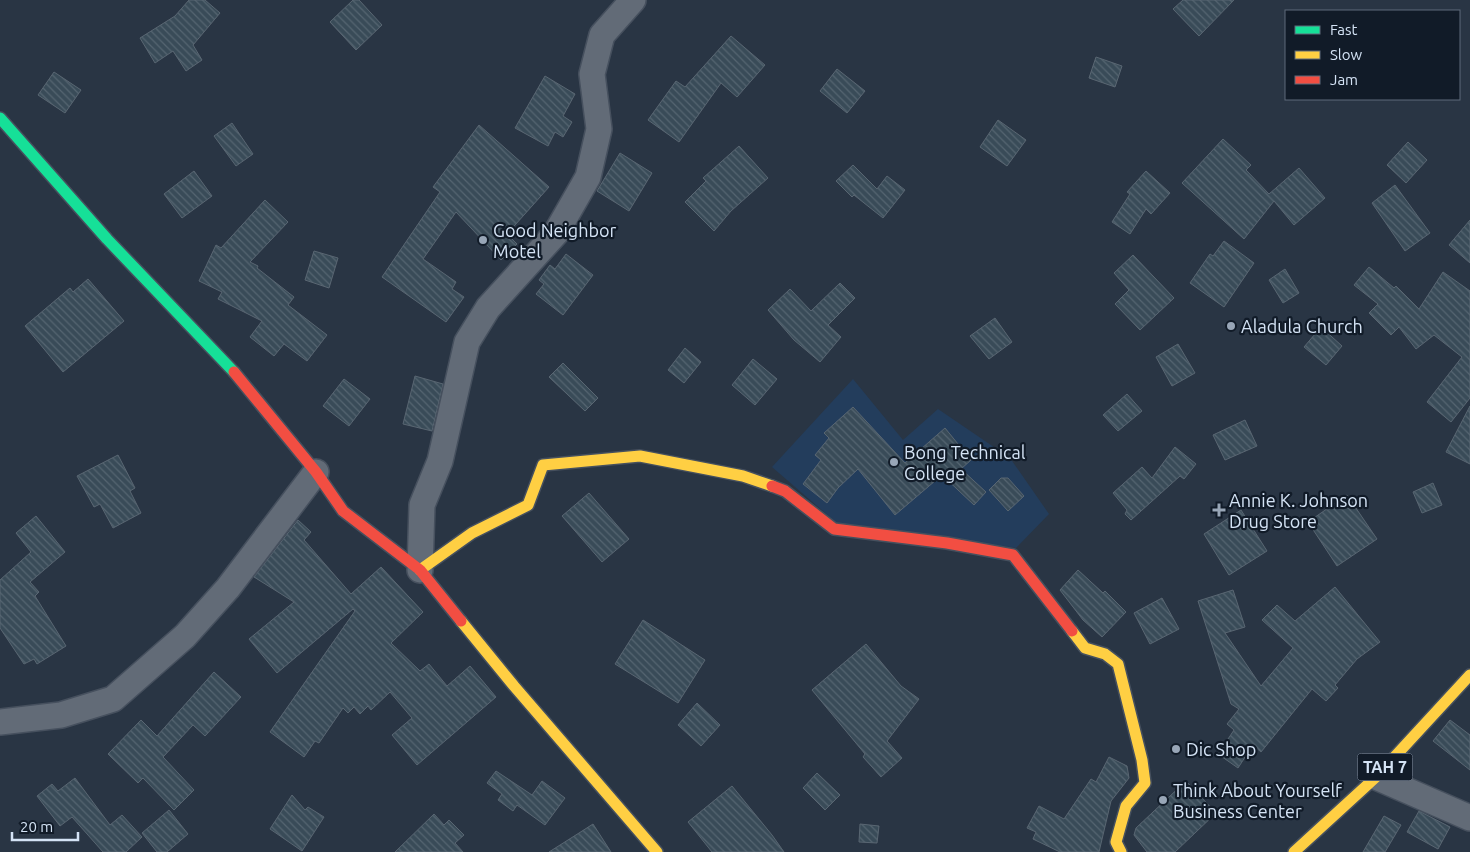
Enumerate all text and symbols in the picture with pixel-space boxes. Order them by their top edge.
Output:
legend [1285,10,1460,100]
text: Fast [1330,21,1358,38]
text: Slow [1330,46,1363,63]
text: Jam [1330,71,1358,88]
place label: Good Neighbor Motel [493,220,616,261]
marker: Good Neighbor Motel [477,234,489,246]
place label: Aladula Church [1241,316,1363,336]
marker: Aladula Church [1225,320,1237,332]
place label: Bong Technical College [904,442,1026,483]
marker: Bong Technical College [888,456,900,468]
place label: Annie K. Johnson Drug Store [1229,490,1368,531]
marker: Annie K. Johnson Drug Store [1213,504,1225,516]
place label: Dic Shop [1186,739,1256,759]
marker: Dic Shop [1170,743,1182,755]
road number: TAH 7 [1358,754,1412,780]
place label: Think About Yourself Business Center [1173,780,1342,821]
marker: Think About Yourself Business Center [1157,794,1169,806]
scale bar [12,810,79,842]
text: 20 m [20,818,53,835]

